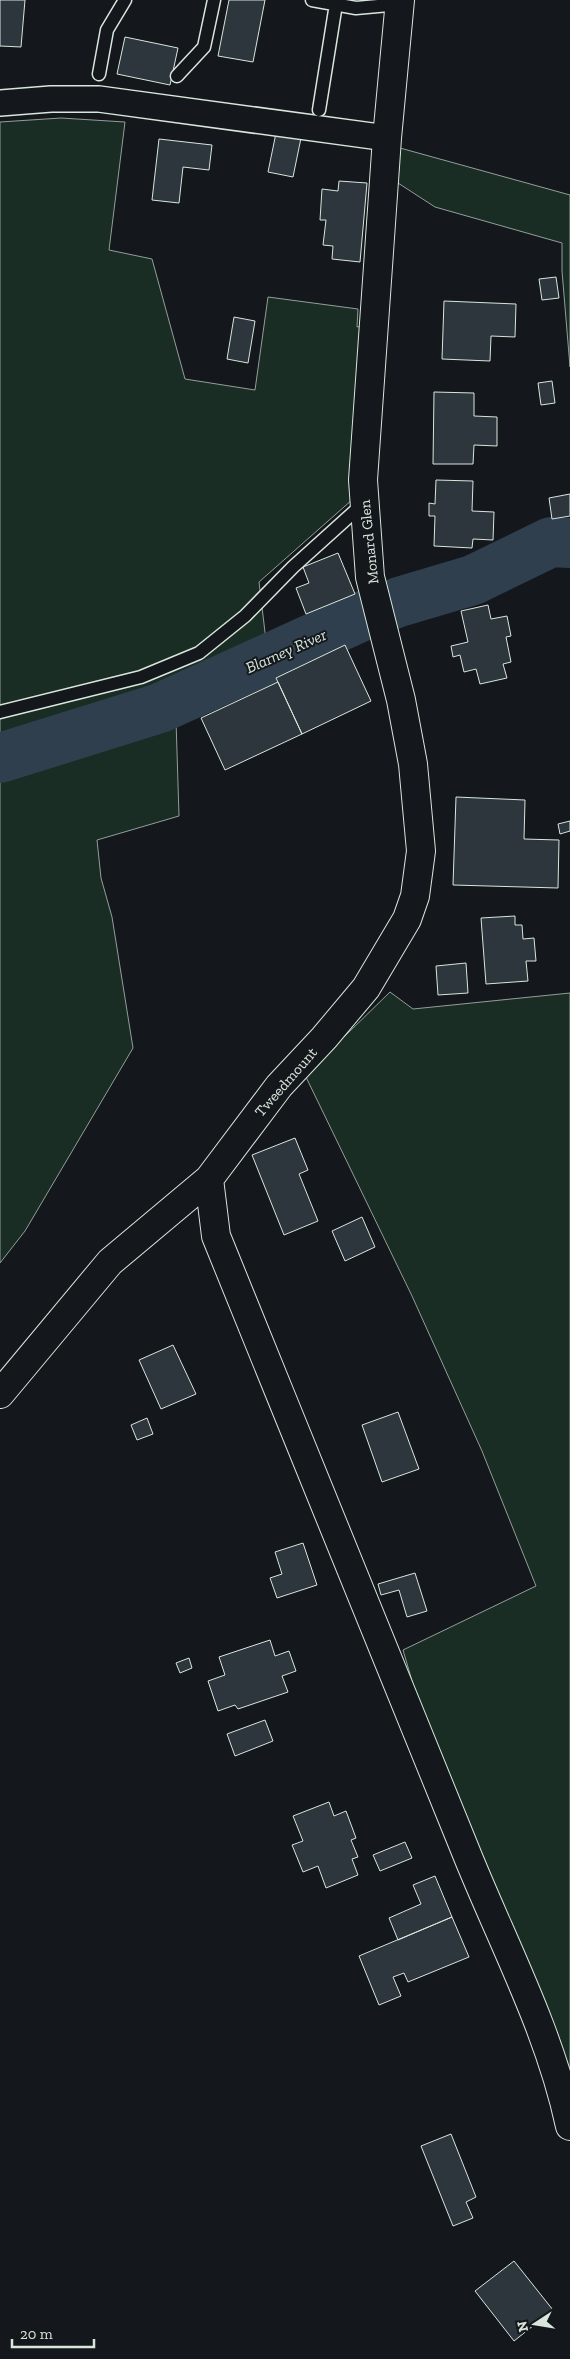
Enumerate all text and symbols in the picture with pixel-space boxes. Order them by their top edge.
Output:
street label: Monard Glen [356,499,382,585]
water label: Blarney River [243,625,330,677]
street label: Tweedmount [251,1043,321,1120]
north arrow [510,2299,560,2349]
scale bar [12,2316,95,2348]
text: N [513,2319,532,2334]
text: 20 m [20,2325,53,2343]

